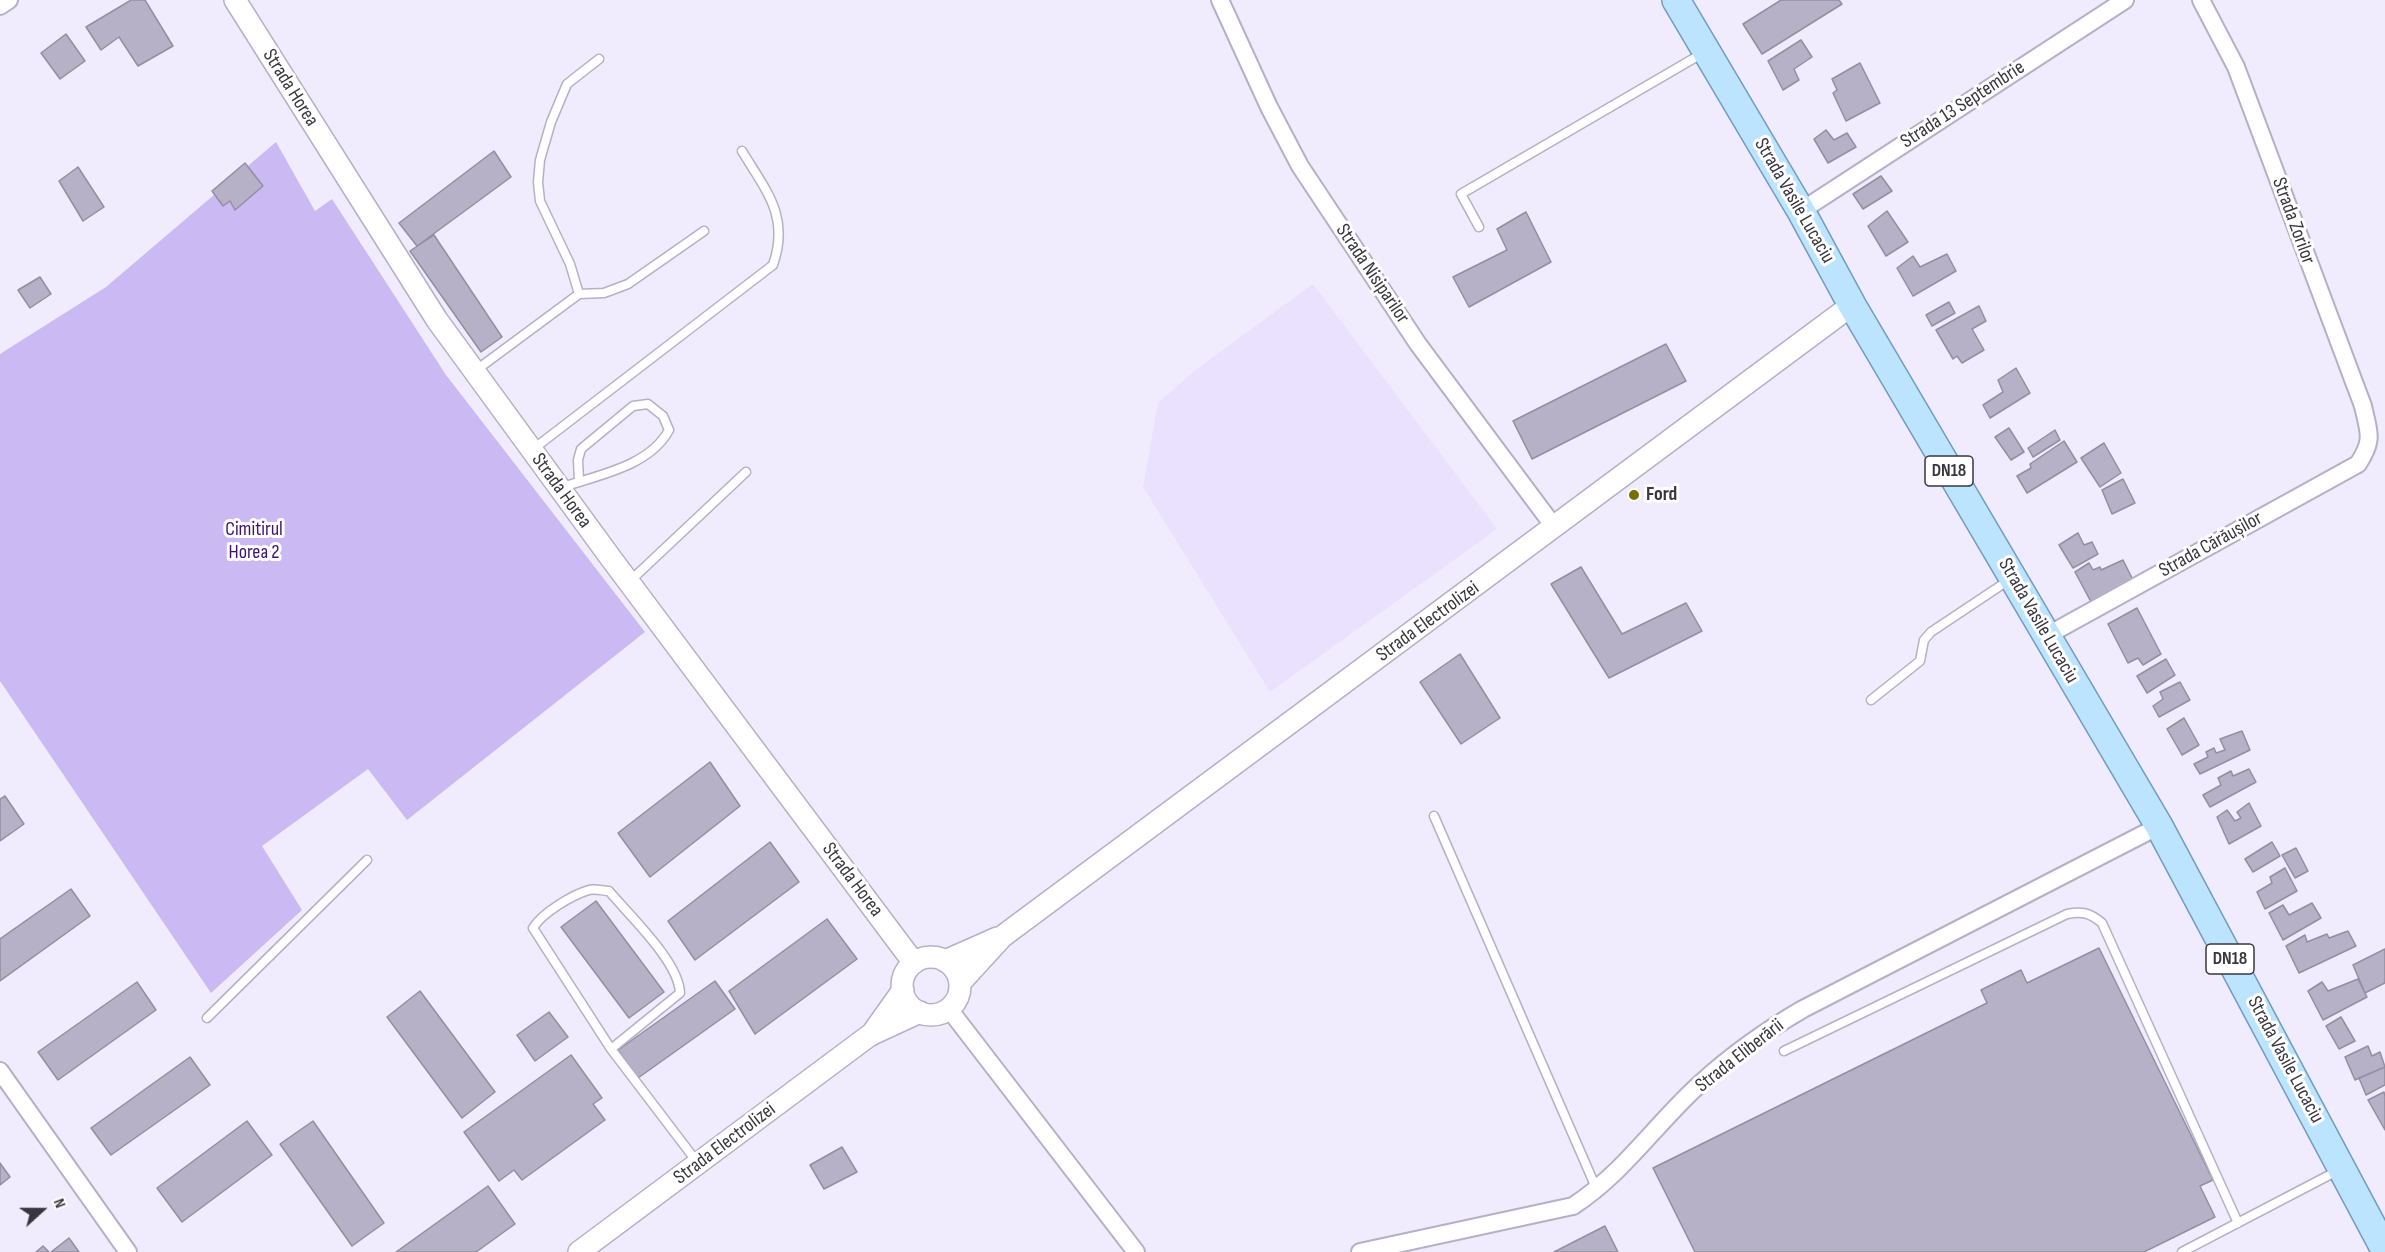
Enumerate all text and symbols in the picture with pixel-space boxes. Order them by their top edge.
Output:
street label: Strada Horea [257,45,323,131]
street label: Strada 13 Septembrie [1896,56,2030,154]
street label: Strada Vasile Lucaciu [1749,134,1839,268]
street label: Strada Zorilor [2266,174,2320,268]
street label: Strada Nisiparilor [1330,220,1414,328]
street label: Strada Horea [526,449,596,533]
road number: DN18 [1925,456,1973,486]
place label: Ford [1646,483,1677,507]
marker: Ford [1627,488,1641,502]
street label: Strada Cărăușilor [2155,507,2267,583]
park label: Cimitirul Horea 2 [225,518,283,565]
street label: Strada Vasile Lucaciu [1993,554,2083,688]
street label: Strada Electrolizei [1372,577,1484,667]
street label: Strada Horea [816,838,888,922]
road number: DN18 [2206,944,2254,974]
street label: Strada Vasile Lucaciu [2241,992,2329,1128]
street label: Strada Eliberării [1691,1014,1789,1098]
street label: Strada Electrolizei [669,1098,781,1190]
north arrow [12,1180,72,1240]
text: N [49,1196,70,1211]

